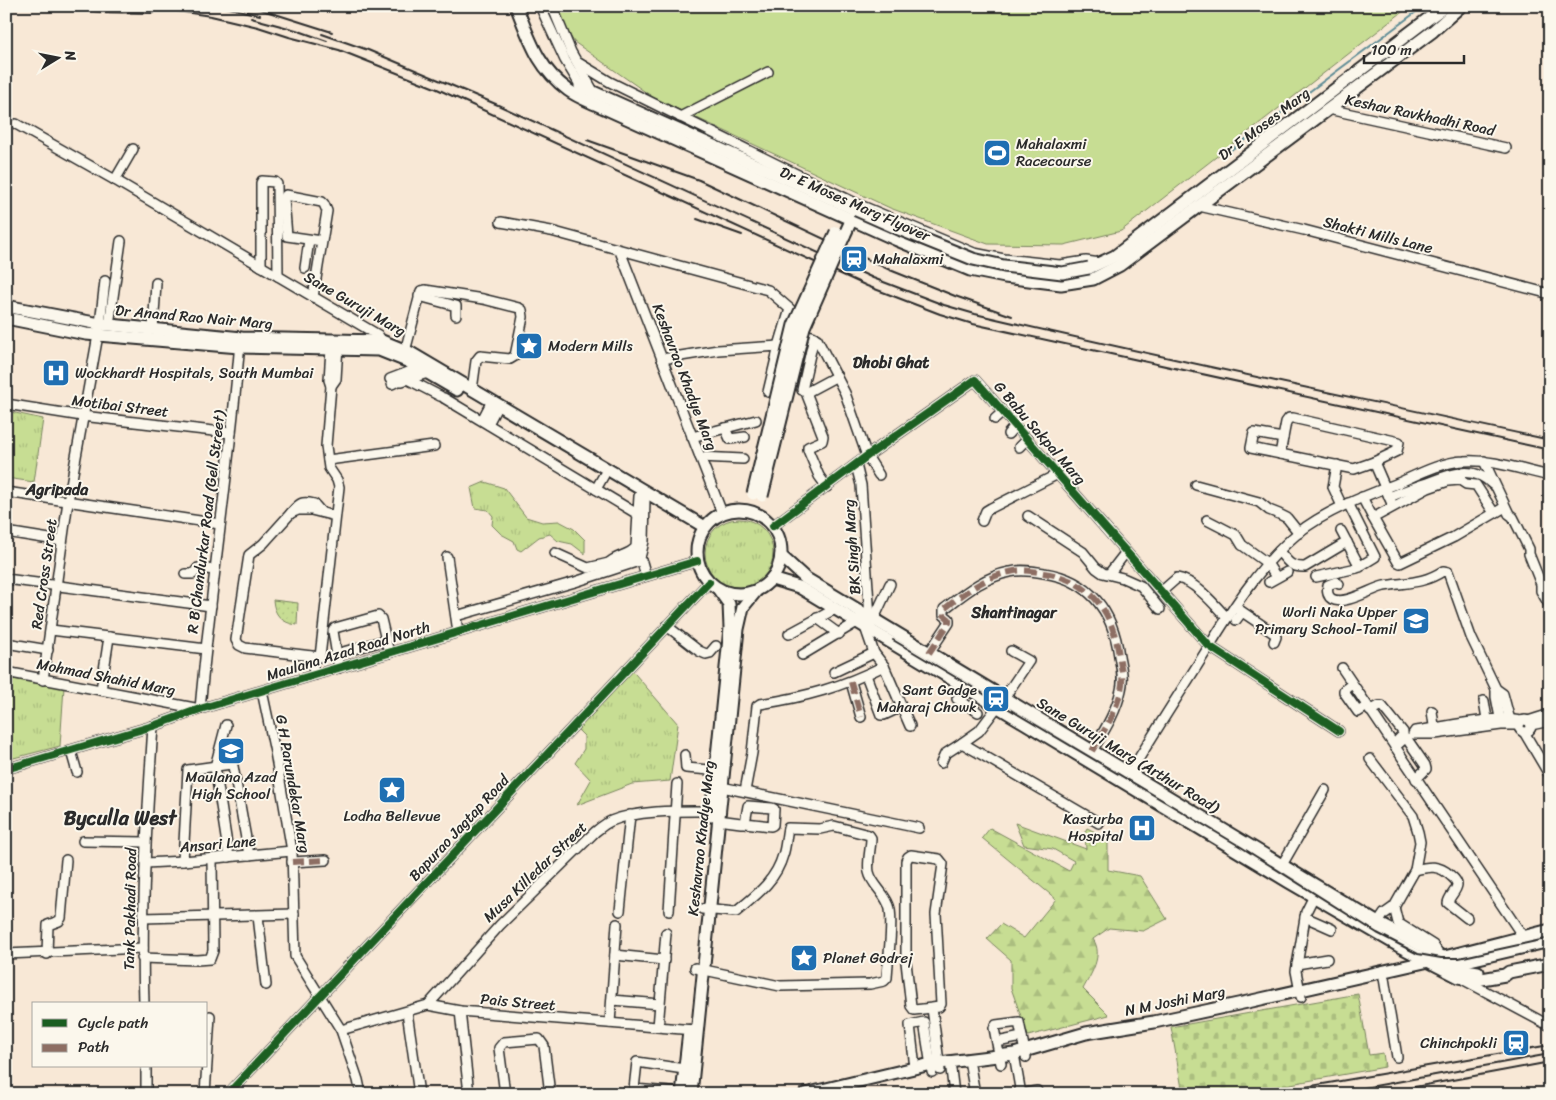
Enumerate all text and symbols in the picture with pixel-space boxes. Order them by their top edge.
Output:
north arrow [32,32,82,82]
scale bar [1364,32,1464,64]
text: 100 m [1371,37,1412,63]
text: N [57,48,84,63]
street label: Dr E Moses Marg [1212,80,1316,167]
street label: Keshav Ravkhadhi Road [1343,86,1498,144]
place label: Mahalaxmi Racecourse [1016,131,1092,174]
sports icon: Mahalaxmi Racecourse [982,138,1012,168]
street label: Dr E Moses Marg Flyover [776,159,935,249]
street label: Shakti Mills Lane [1320,209,1436,261]
station icon: Mahalaxmi [839,244,869,274]
place label: Mahalaxmi [873,246,944,272]
street label: Sane Guruji Marg [299,264,411,344]
street label: Dr Anand Rao Nair Marg [114,297,274,337]
street label: Keshavrao Khadye Marg [645,299,725,455]
place icon: Modern Mills [514,331,544,361]
place label: Modern Mills [548,333,634,359]
district label: Dhobi Ghat [853,348,929,377]
hospital icon: Wockhardt Hospitals, South Mumbai [41,358,71,388]
place label: Wockhardt Hospitals, South Mumbai [75,360,314,386]
street label: G Babu Sakpal Marg [987,375,1093,491]
street label: Motibai Street [70,387,170,425]
street label: R B Chandurkar Road (Gell Street) [179,408,233,635]
district label: Agripada [25,475,89,504]
street label: BK Singh Marg [836,498,868,596]
street label: Red Cross Street [23,517,65,631]
district label: Shantinagar [970,598,1058,627]
place label: Worli Naka Upper Primary School-Tamil [1255,599,1398,642]
school or university icon: Worli Naka Upper Primary School-Tamil [1401,606,1431,636]
street label: Maulana Azad Road North [263,614,433,688]
street label: Mohmad Shahid Marg [34,651,178,703]
place label: Sant Gadge Maharaj Chowk [877,677,977,720]
station icon: Sant Gadge Maharaj Chowk [981,684,1011,714]
street label: Sane Guruji Marg (Arthur Road) [1032,690,1225,820]
street label: G H Parundekar Marg [268,713,318,856]
school or university icon: Maulana Azad High School [216,736,246,766]
street label: Keshavrao Khadye Marg [680,759,722,917]
place label: Maulana Azad High School [185,764,278,807]
street label: Bapurao Jagtap Road [402,768,516,887]
place icon: Lodha Bellevue [377,775,407,805]
district label: Byculla West [64,801,178,836]
place label: Lodha Bellevue [343,803,441,829]
place label: Kasturba Hospital [1063,806,1124,849]
hospital icon: Kasturba Hospital [1127,813,1157,843]
street label: Musa Killedar Street [477,815,594,929]
street label: Ansari Lane [178,828,258,860]
street label: Tank Pakhadi Road [116,847,144,970]
place icon: Planet Godrej [789,943,819,973]
place label: Planet Godrej [823,945,913,971]
street label: N M Joshi Marg [1122,978,1228,1023]
street label: Pais Street [479,986,557,1018]
legend [32,1002,208,1068]
text: Cycle path [78,1010,149,1036]
station icon: Chinchpokli [1501,1028,1531,1058]
place label: Chinchpokli [1420,1030,1498,1056]
text: Path [78,1034,109,1060]

